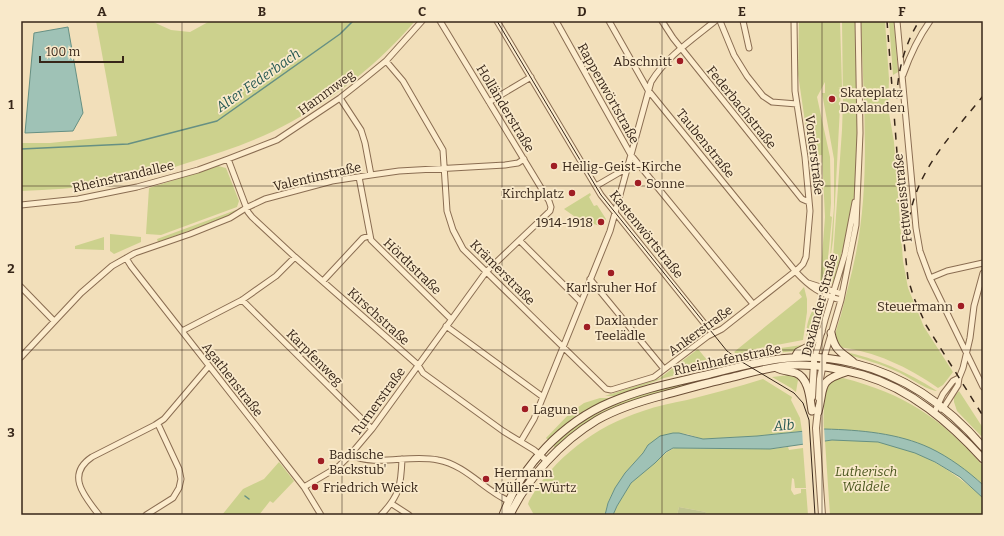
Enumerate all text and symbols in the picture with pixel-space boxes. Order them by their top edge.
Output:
text: A [97,4,107,19]
text: B [258,4,266,19]
text: C [418,4,426,19]
text: D [577,4,587,19]
text: E [738,4,746,19]
text: F [898,4,906,19]
scale bar [40,38,123,64]
street label: Rappenwörtstraße [575,40,642,146]
text: 100 m [46,45,81,59]
water label: Alter Federbach [212,45,304,116]
place label: Abschnitt [613,54,672,69]
marker: Abschnitt [675,56,685,66]
street label: Holländerstraße [474,62,538,155]
street label: Federbachstraße [704,63,780,152]
street label: Hammweg [295,67,358,118]
place label: Skateplatz Daxlanden [840,85,906,115]
marker: Skateplatz Daxlanden [827,94,837,104]
text: 1 [8,97,14,112]
street label: Taubenstraße [673,106,738,181]
street label: Vorderstraße [802,114,827,196]
street label: Fettweisstraße [890,153,915,243]
street label: Rheinstrandallee [71,158,175,195]
street label: Valentinstraße [272,159,363,194]
place label: Heilig-Geist-Kirche [562,159,681,174]
marker: Heilig-Geist-Kirche [549,161,559,171]
place label: Sonne [646,176,685,191]
marker: Sonne [633,178,643,188]
place label: Kirchplatz [502,186,564,201]
marker: Kirchplatz [567,188,577,198]
street label: Kastenwörtstraße [607,188,687,281]
place label: 1914-1918 [536,215,593,230]
marker: 1914-1918 [596,217,606,227]
street label: Hördtstraße [381,235,445,298]
street label: Krämerstraße [467,237,538,308]
street label: Daxlander Straße [799,252,840,358]
text: 2 [7,261,15,276]
marker: Karlsruher Hof [606,268,616,278]
place label: Karlsruher Hof [566,280,658,295]
street label: Kirschstraße [345,285,413,348]
place label: Steuermann [877,299,954,314]
marker: Steuermann [956,301,966,311]
street label: Ankerstraße [665,302,735,359]
place label: Daxlander Teelädle [595,313,658,343]
marker: Daxlander Teelädle [582,322,592,332]
street label: Karpfenweg [284,326,346,388]
street label: Agathenstraße [199,339,266,419]
street label: Rheinhafenstraße [672,341,782,378]
street label: Turnerstraße [349,364,408,438]
place label: Lagune [533,402,578,417]
marker: Lagune [520,404,530,414]
water label: Alb [772,416,795,435]
text: 3 [7,425,15,440]
place label: Badische Backstub' [329,447,387,477]
marker: Badische Backstub' [316,456,326,466]
park label: Lutherisch Wäldele [835,464,897,494]
place label: Hermann Müller-Würtz [494,465,577,495]
marker: Hermann Müller-Würtz [481,474,491,484]
place label: Friedrich Weick [323,480,419,495]
marker: Friedrich Weick [310,482,320,492]

